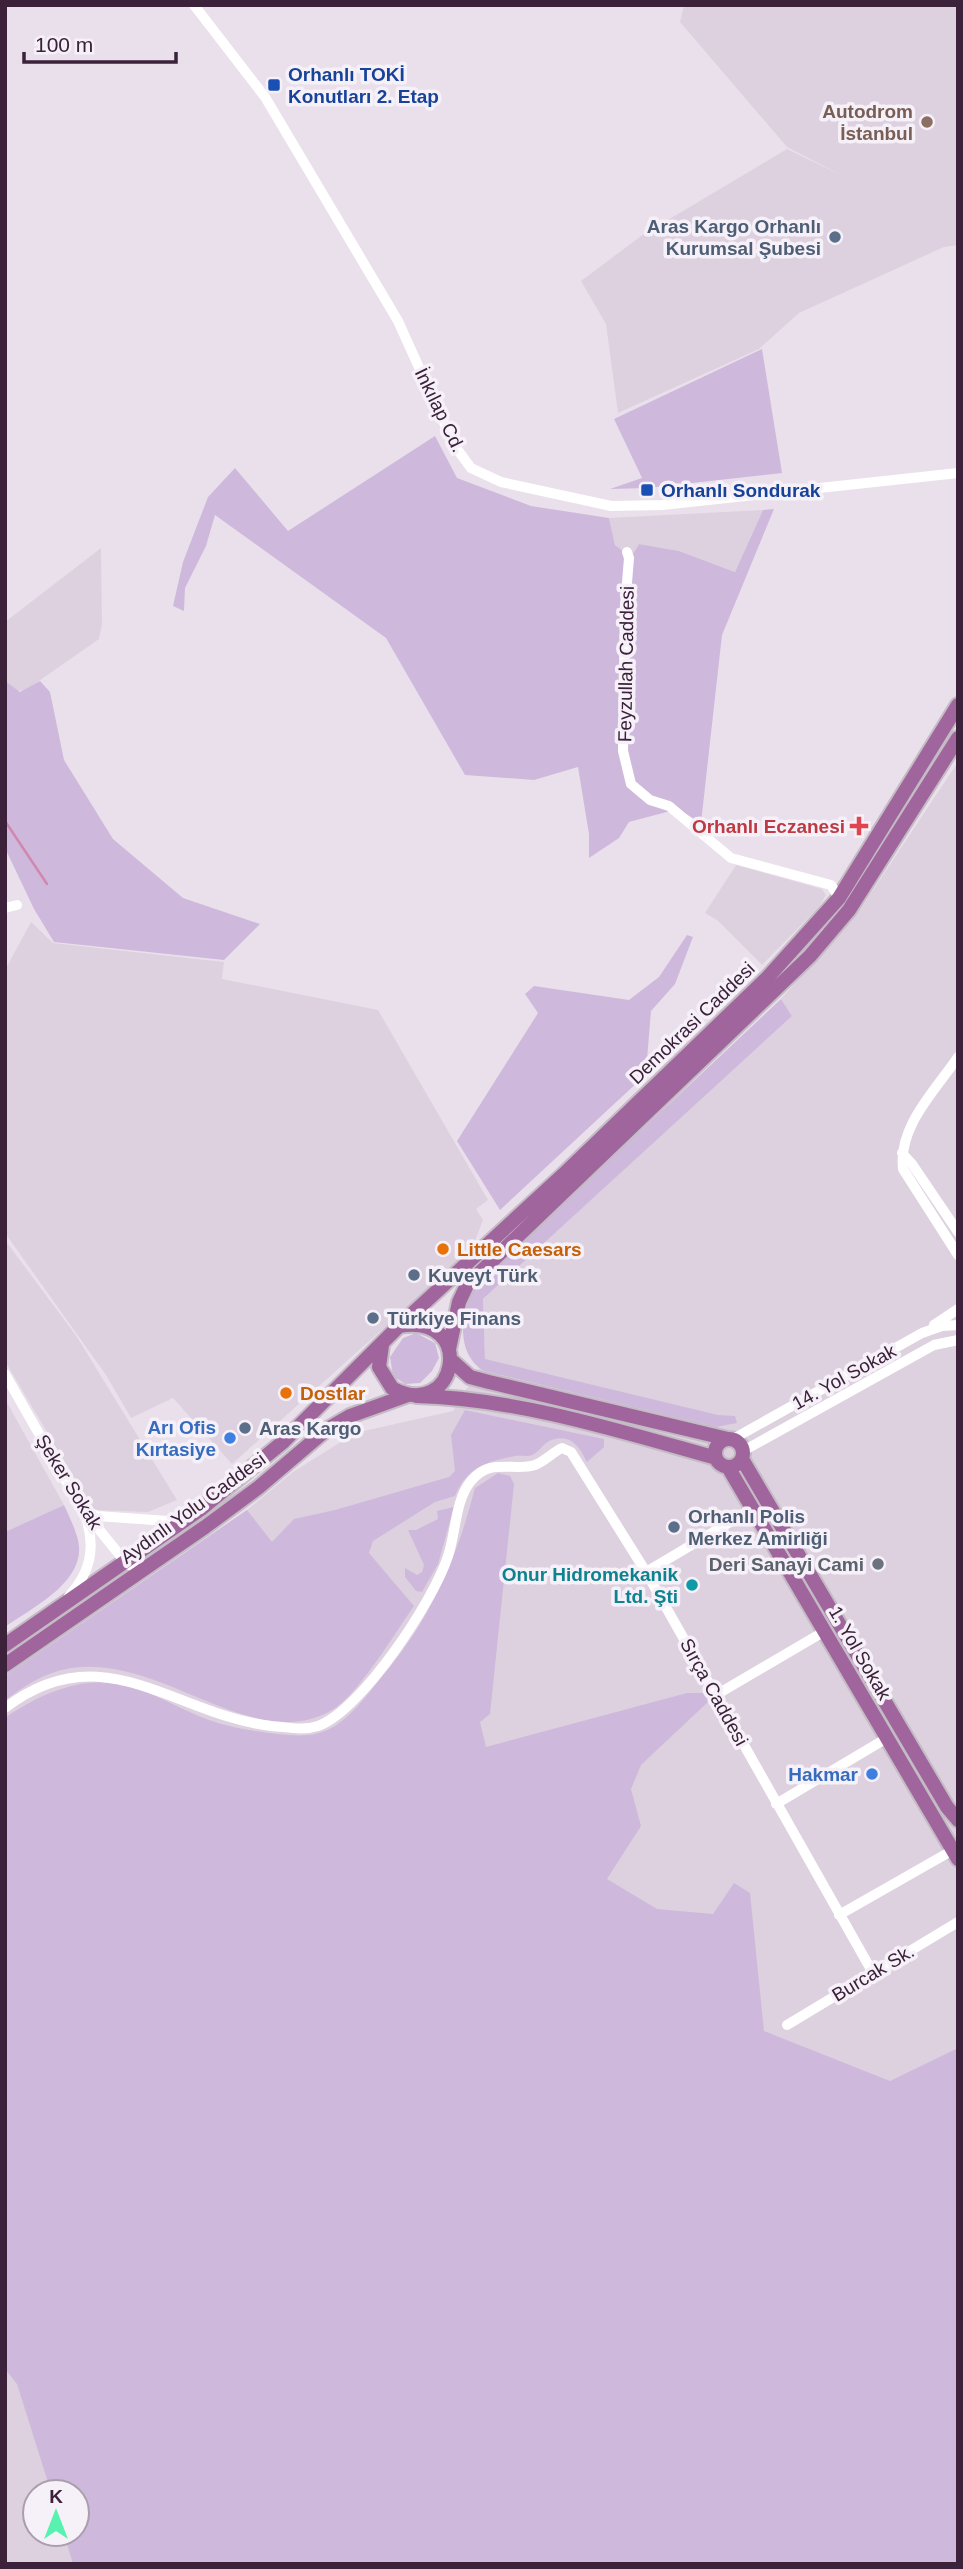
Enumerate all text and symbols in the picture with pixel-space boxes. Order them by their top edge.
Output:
scale bar [24,21,177,65]
text: 100 m [35,33,93,56]
place label: Orhanlı TOKİ Konutları 2. Etap [288,64,439,107]
marker: Orhanlı TOKİ Konutları 2. Etap [266,77,282,93]
place label: Autodrom İstanbul [822,101,913,144]
marker: Autodrom İstanbul [919,114,935,130]
place label: Aras Kargo Orhanlı Kurumsal Şubesi [647,216,821,259]
marker: Aras Kargo Orhanlı Kurumsal Şubesi [827,229,843,245]
street label: İnkılap Cd. [411,365,469,455]
place label: Orhanlı Sondurak [661,480,821,501]
marker: Orhanlı Sondurak [639,482,655,498]
street label: Feyzullah Caddesi [614,586,638,742]
place label: Orhanlı Eczanesi [692,816,845,837]
marker: Orhanlı Eczanesi [851,818,867,834]
street label: Demokrasi Caddesi [625,958,759,1088]
place label: Little Caesars [457,1239,582,1260]
marker: Little Caesars [435,1241,451,1257]
place label: Kuveyt Türk [428,1265,538,1286]
marker: Kuveyt Türk [406,1267,422,1283]
place label: Türkiye Finans [387,1308,521,1329]
marker: Türkiye Finans [365,1310,381,1326]
street label: 14. Yol Sokak [789,1340,900,1414]
place label: Dostlar [300,1383,366,1404]
marker: Dostlar [278,1385,294,1401]
place label: Arı Ofis Kırtasiye [136,1417,216,1460]
place label: Aras Kargo [259,1418,361,1439]
marker: Aras Kargo [237,1420,253,1436]
marker: Arı Ofis Kırtasiye [222,1430,238,1446]
street label: Şeker Sokak [32,1431,107,1534]
street label: Aydınlı Yolu Caddesi [116,1448,270,1568]
place label: Orhanlı Polis Merkez Amirliği [688,1506,828,1549]
marker: Orhanlı Polis Merkez Amirliği [666,1519,682,1535]
place label: Deri Sanayi Cami [709,1554,864,1575]
marker: Deri Sanayi Cami [870,1556,886,1572]
place label: Onur Hidromekanik Ltd. Şti [502,1564,678,1607]
marker: Onur Hidromekanik Ltd. Şti [684,1577,700,1593]
street label: 1. Yol Sokak [825,1602,895,1704]
street label: Sırça Caddesi [676,1635,752,1749]
place label: Hakmar [788,1764,859,1785]
marker: Hakmar [864,1766,880,1782]
street label: Burcak Sk. [828,1940,918,2006]
north arrow [21,2478,91,2548]
text: K [49,2486,63,2507]

